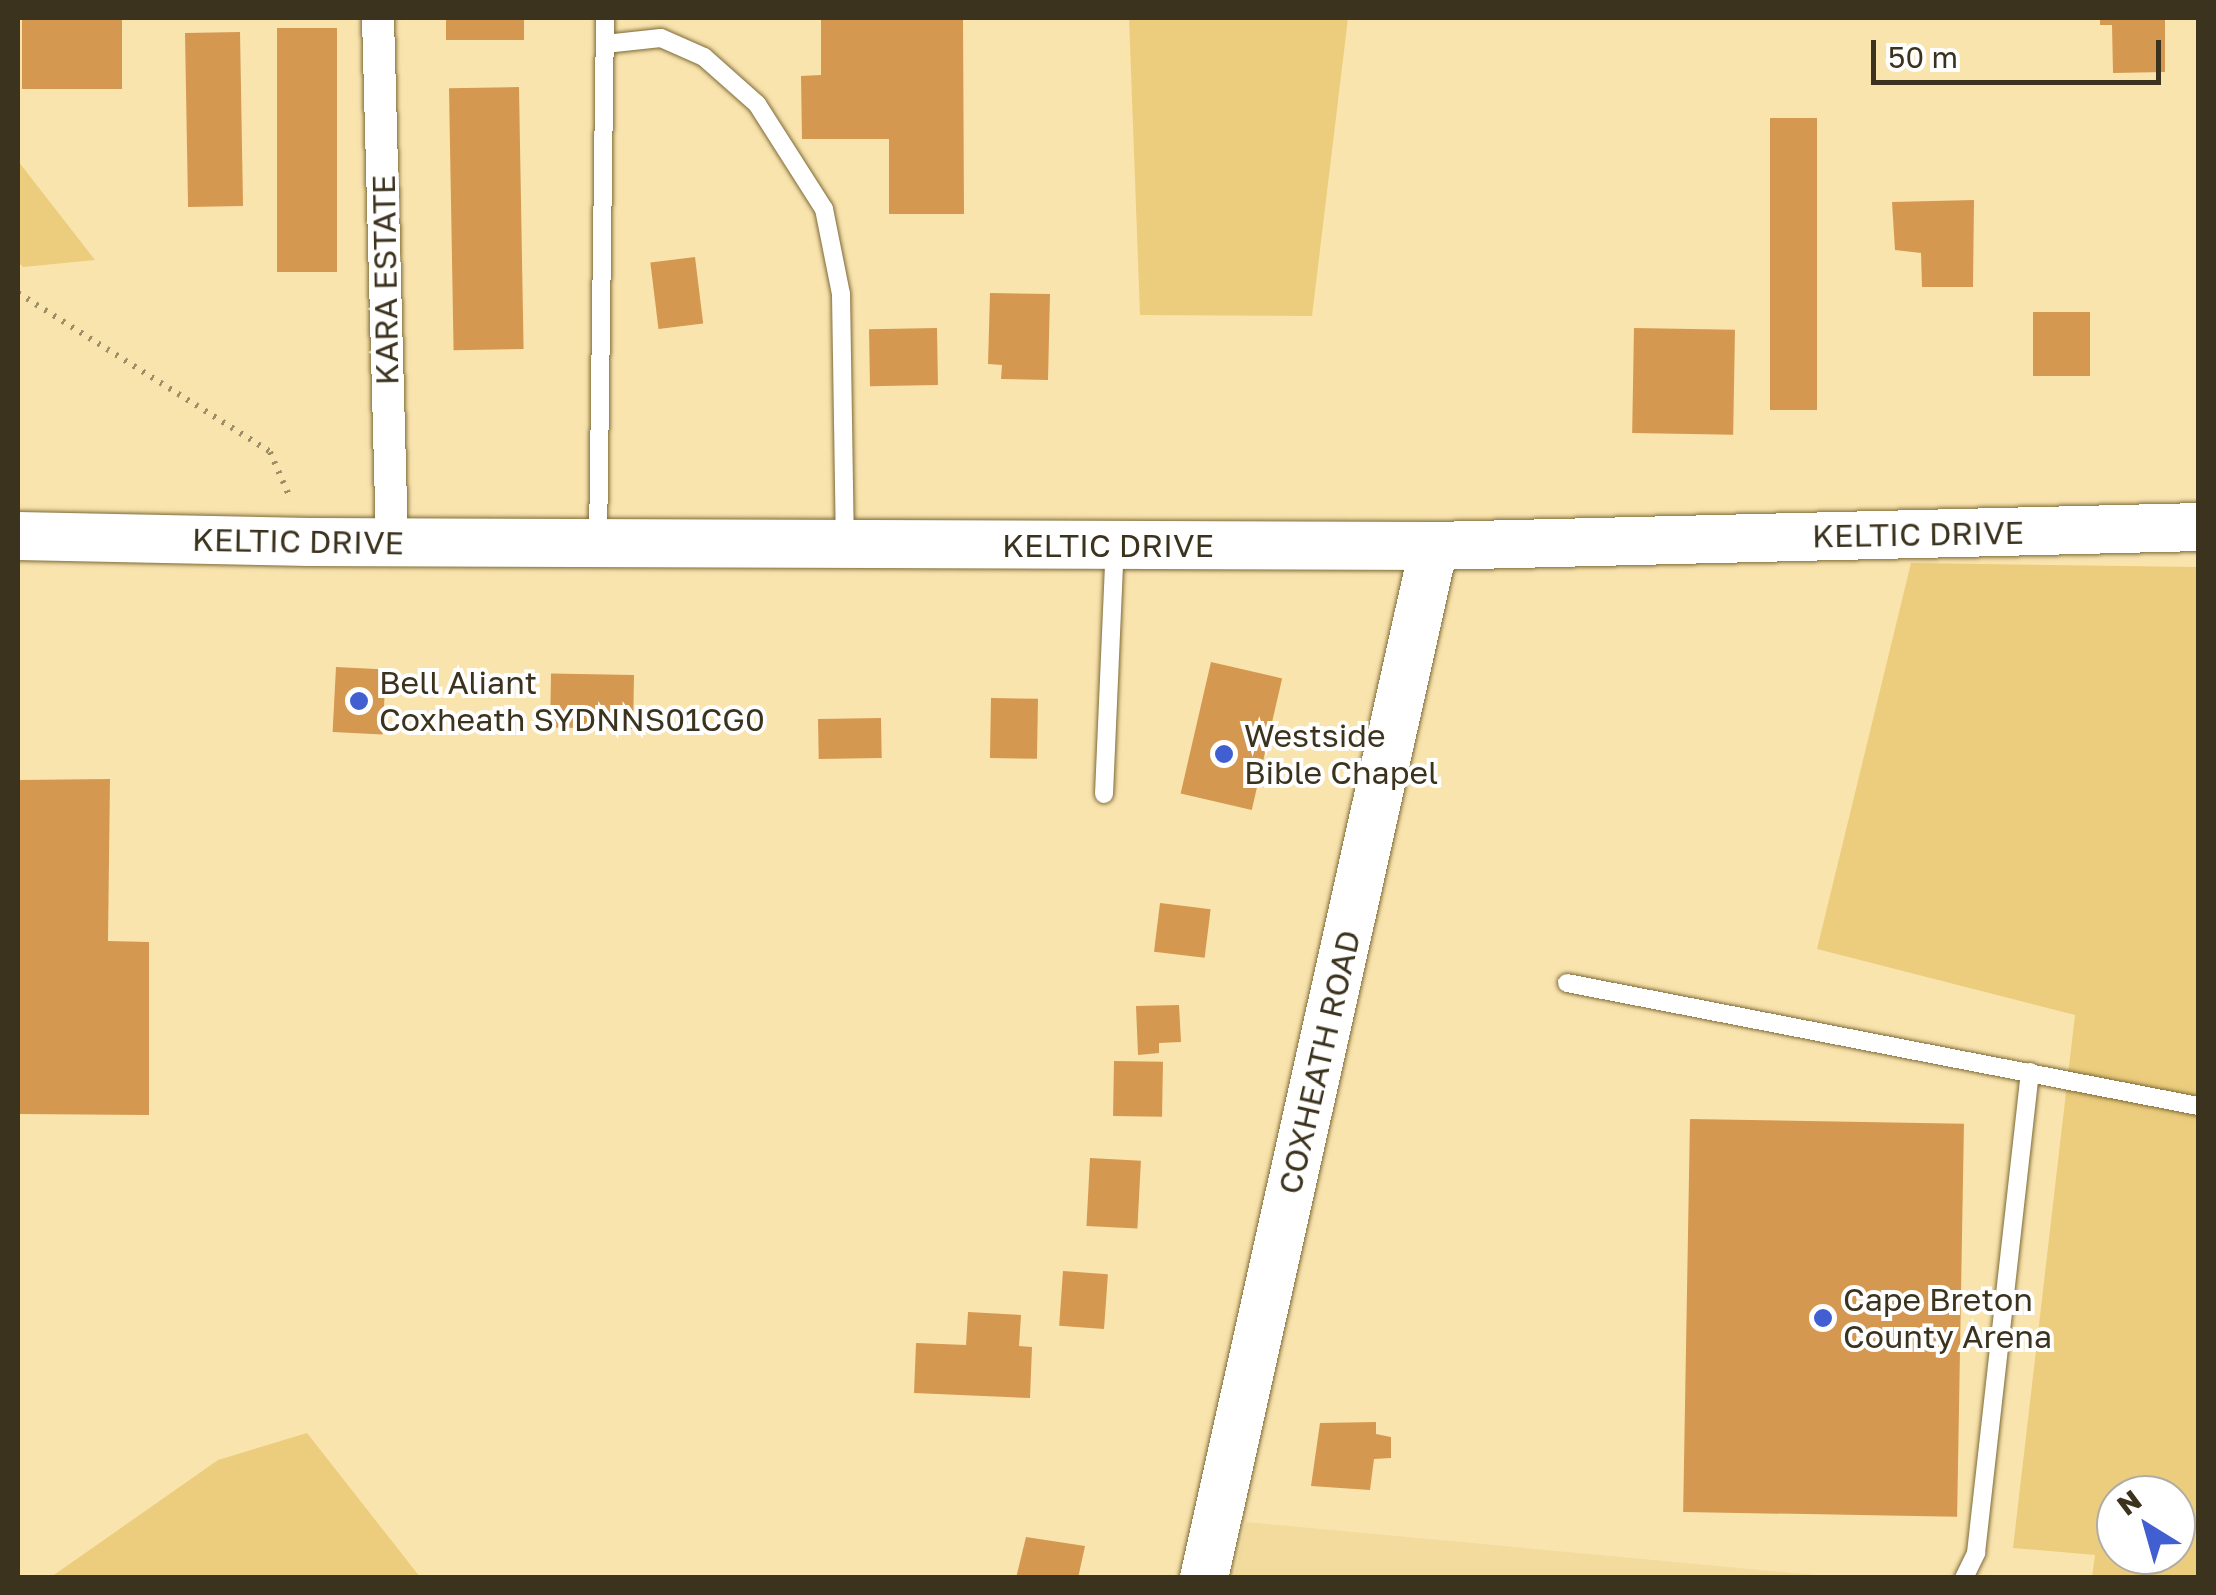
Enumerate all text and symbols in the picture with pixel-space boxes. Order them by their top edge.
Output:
scale bar [1876,20,2166,82]
text: 50 m [1888,39,1958,75]
street label: KARA ESTATE [364,174,406,386]
street label: KELTIC DRIVE [1812,513,2024,555]
street label: KELTIC DRIVE [192,520,404,562]
street label: KELTIC DRIVE [1002,526,1214,564]
place label: Bell Aliant Coxheath SYDNNS01CG0 [379,664,765,739]
marker: Bell Aliant Coxheath SYDNNS01CG0 [348,690,370,712]
place label: Westside Bible Chapel [1244,717,1438,792]
marker: Westside Bible Chapel [1213,743,1235,765]
street label: COXHEATH ROAD [1270,926,1368,1198]
place label: Cape Breton County Arena [1843,1281,2052,1356]
marker: Cape Breton County Arena [1812,1307,1834,1329]
north arrow [2096,1475,2196,1575]
text: N [2110,1483,2147,1522]

